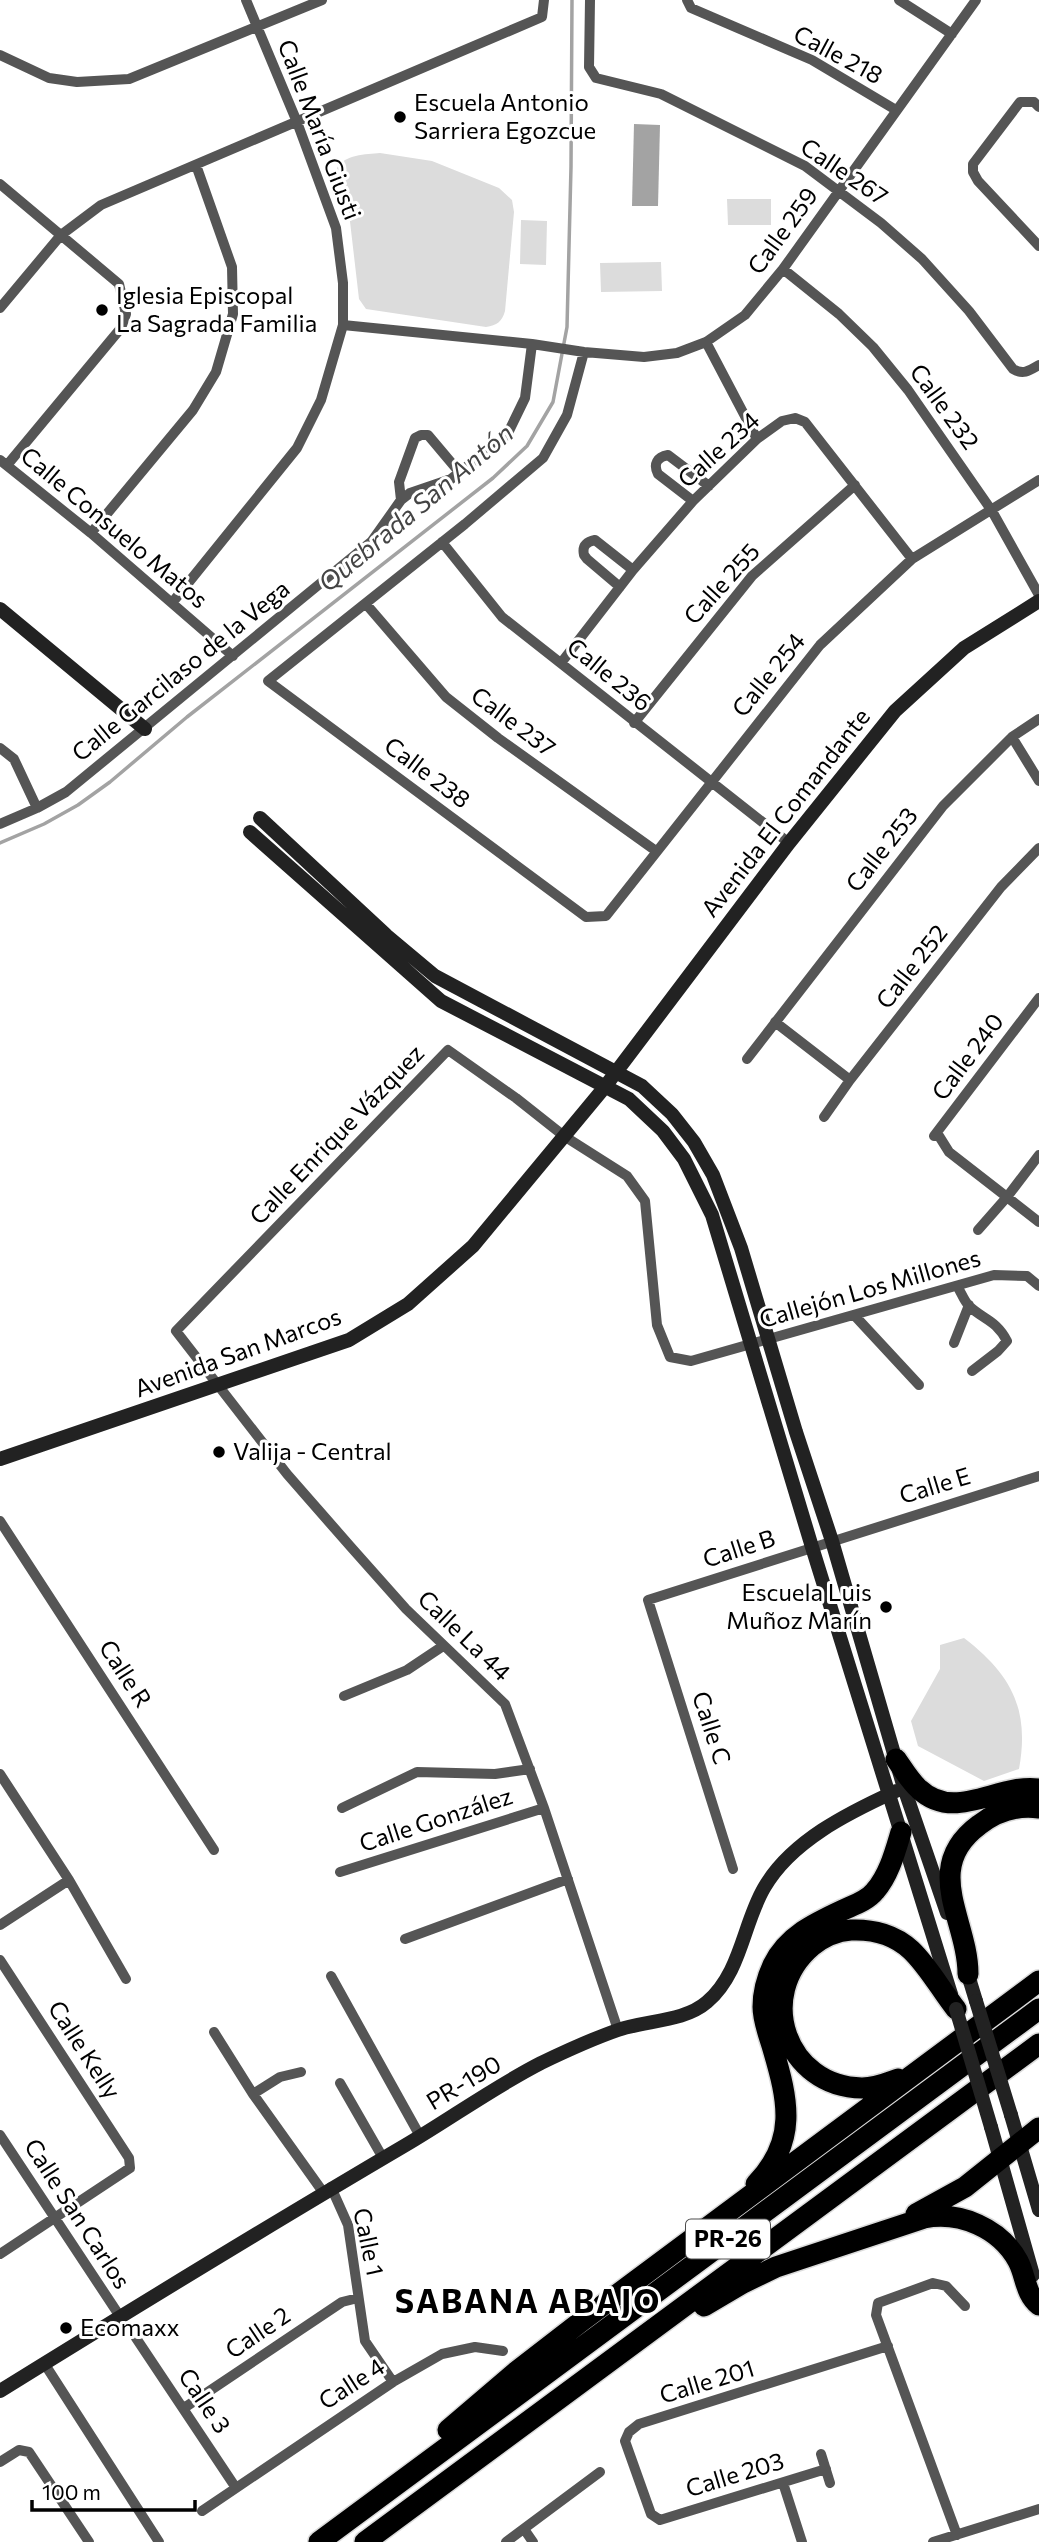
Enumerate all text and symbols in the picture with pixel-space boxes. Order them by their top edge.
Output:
street label: Calle 218 [789,18,888,89]
street label: Calle María Giusti [273,35,368,224]
place label: Escuela Antonio Sarriera Egozcue [414,87,596,144]
marker: Escuela Antonio Sarriera Egozcue [392,109,408,125]
street label: Calle 267 [796,131,894,210]
street label: Calle 259 [741,181,823,279]
place label: Iglesia Episcopal La Sagrada Familia [116,280,317,337]
marker: Iglesia Episcopal La Sagrada Familia [94,302,110,318]
street label: Calle 232 [904,358,986,455]
street label: Calle 234 [671,405,765,493]
water label: Quebrada San Antón [311,416,519,597]
street label: Calle Consuelo Matos [16,440,214,613]
street label: Calle 255 [677,536,765,630]
street label: Calle Garcilaso de la Vega [65,573,295,767]
street label: Calle 254 [725,626,811,722]
street label: Calle 236 [562,631,658,717]
street label: Calle 237 [466,680,562,762]
street label: Avenida El Comandante [694,702,875,922]
street label: Calle 238 [379,730,477,813]
street label: Calle 253 [839,801,923,897]
street label: Calle 252 [869,918,953,1014]
street label: Calle 240 [925,1007,1009,1105]
street label: Calle Enrique Vázquez [243,1038,429,1230]
street label: Callejón Los Millones [756,1242,984,1333]
street label: Avenida San Marcos [130,1301,345,1402]
place label: Valija - Central [233,1436,392,1465]
marker: Valija - Central [211,1444,227,1460]
street label: Calle E [896,1460,974,1509]
street label: Calle B [699,1522,778,1573]
place label: Escuela Luis Muñoz Marín [726,1577,872,1634]
street label: Calle La 44 [412,1583,518,1686]
marker: Escuela Luis Muñoz Marín [878,1599,894,1615]
street label: Calle R [94,1634,159,1712]
street label: Calle C [687,1687,738,1768]
street label: Calle González [355,1780,516,1857]
street label: Calle Kelly [43,1995,128,2104]
street label: PR-190 [421,2048,506,2115]
street label: Calle San Carlos [19,2133,138,2294]
street label: Calle 1 [348,2205,391,2278]
road number: PR-26 [686,2220,770,2258]
district label: SABANA ABAJO [395,2280,661,2320]
street label: Calle 2 [219,2300,295,2364]
place label: Ecomaxx [80,2312,180,2341]
marker: Ecomaxx [58,2320,74,2336]
street label: Calle 4 [313,2351,390,2415]
street label: Calle 201 [656,2352,757,2409]
street label: Calle 3 [173,2362,237,2438]
street label: Calle 203 [682,2445,787,2502]
scale bar [32,2468,194,2512]
text: 100 m [42,2479,101,2504]

